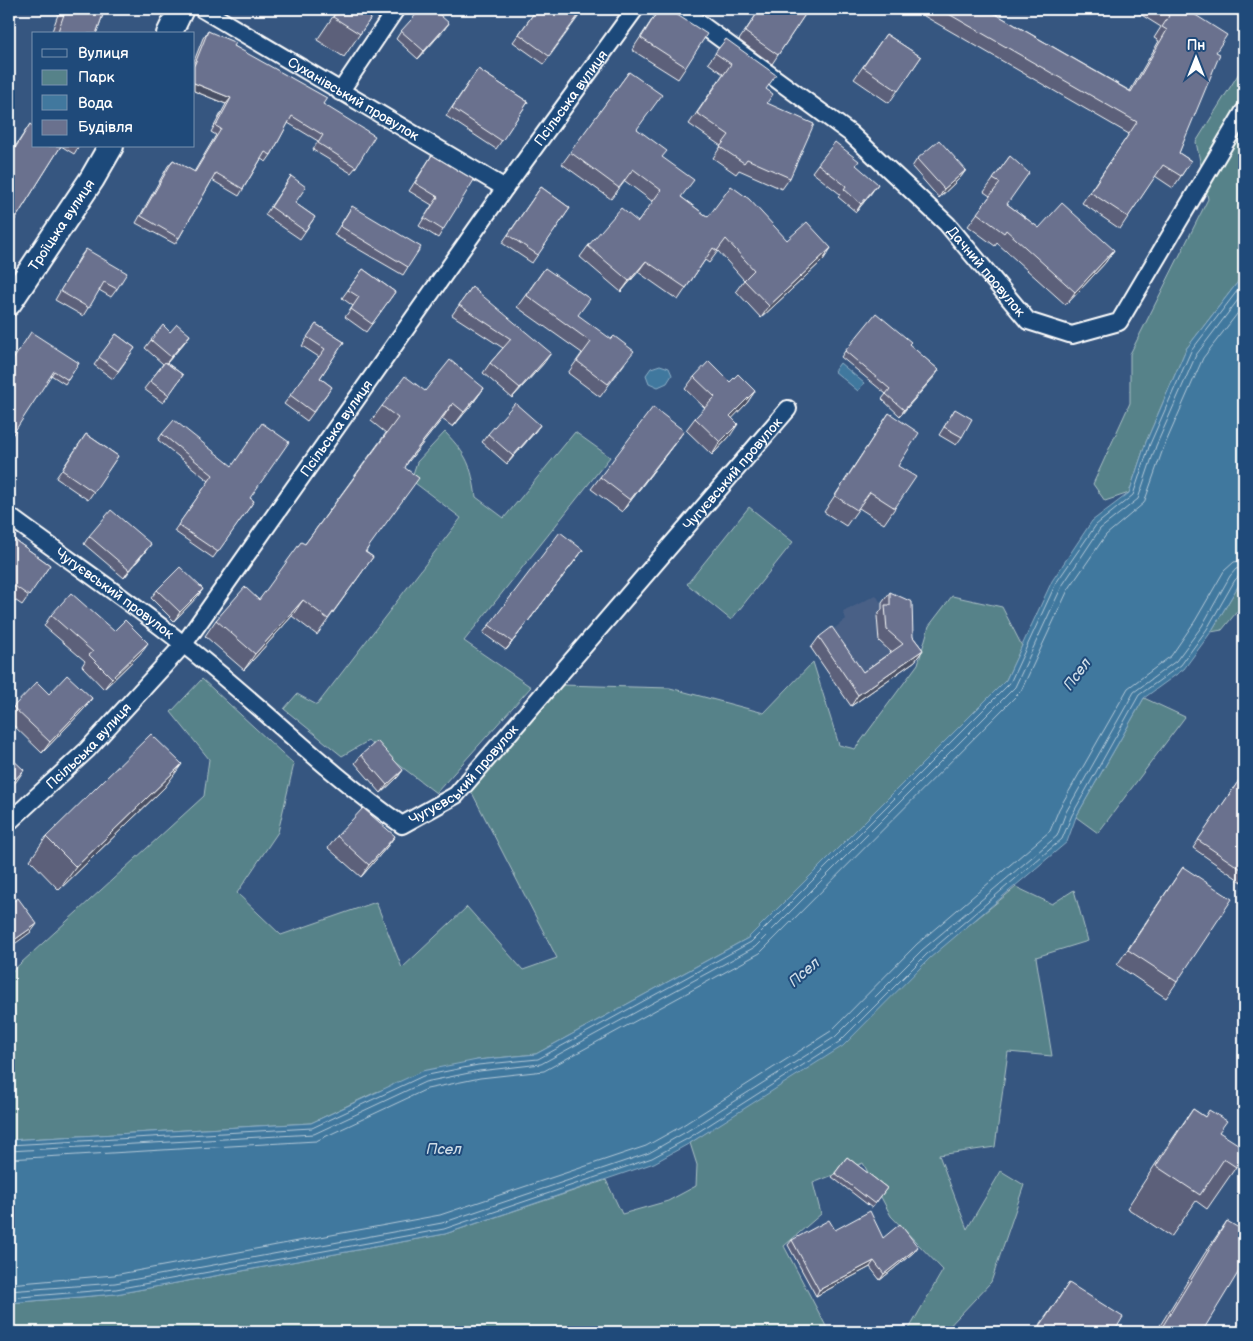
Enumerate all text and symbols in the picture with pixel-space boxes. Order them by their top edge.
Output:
legend [32,32,195,148]
north arrow [1170,32,1220,82]
text: Пн [1187,37,1205,54]
text: Вулиця [78,44,129,63]
street label: Псільська вулиця [530,47,612,149]
street label: Суханівський провулок [284,54,423,145]
text: Парк [78,68,115,87]
text: Вода [78,94,113,113]
text: Будівля [78,118,133,137]
street label: Троїцька вулиця [25,176,99,274]
street label: Дачний провулок [943,223,1029,321]
street label: Псільська вулиця [297,376,376,480]
street label: Чугуєвський провулок [680,414,786,534]
street label: Чугуєвський провулок [52,544,178,643]
water label: Псел [1059,654,1096,694]
street label: Псільська вулиця [42,699,135,793]
street label: Чугуєвський провулок [406,721,522,828]
water label: Псел [785,953,824,991]
water label: Псел [426,1140,462,1159]

